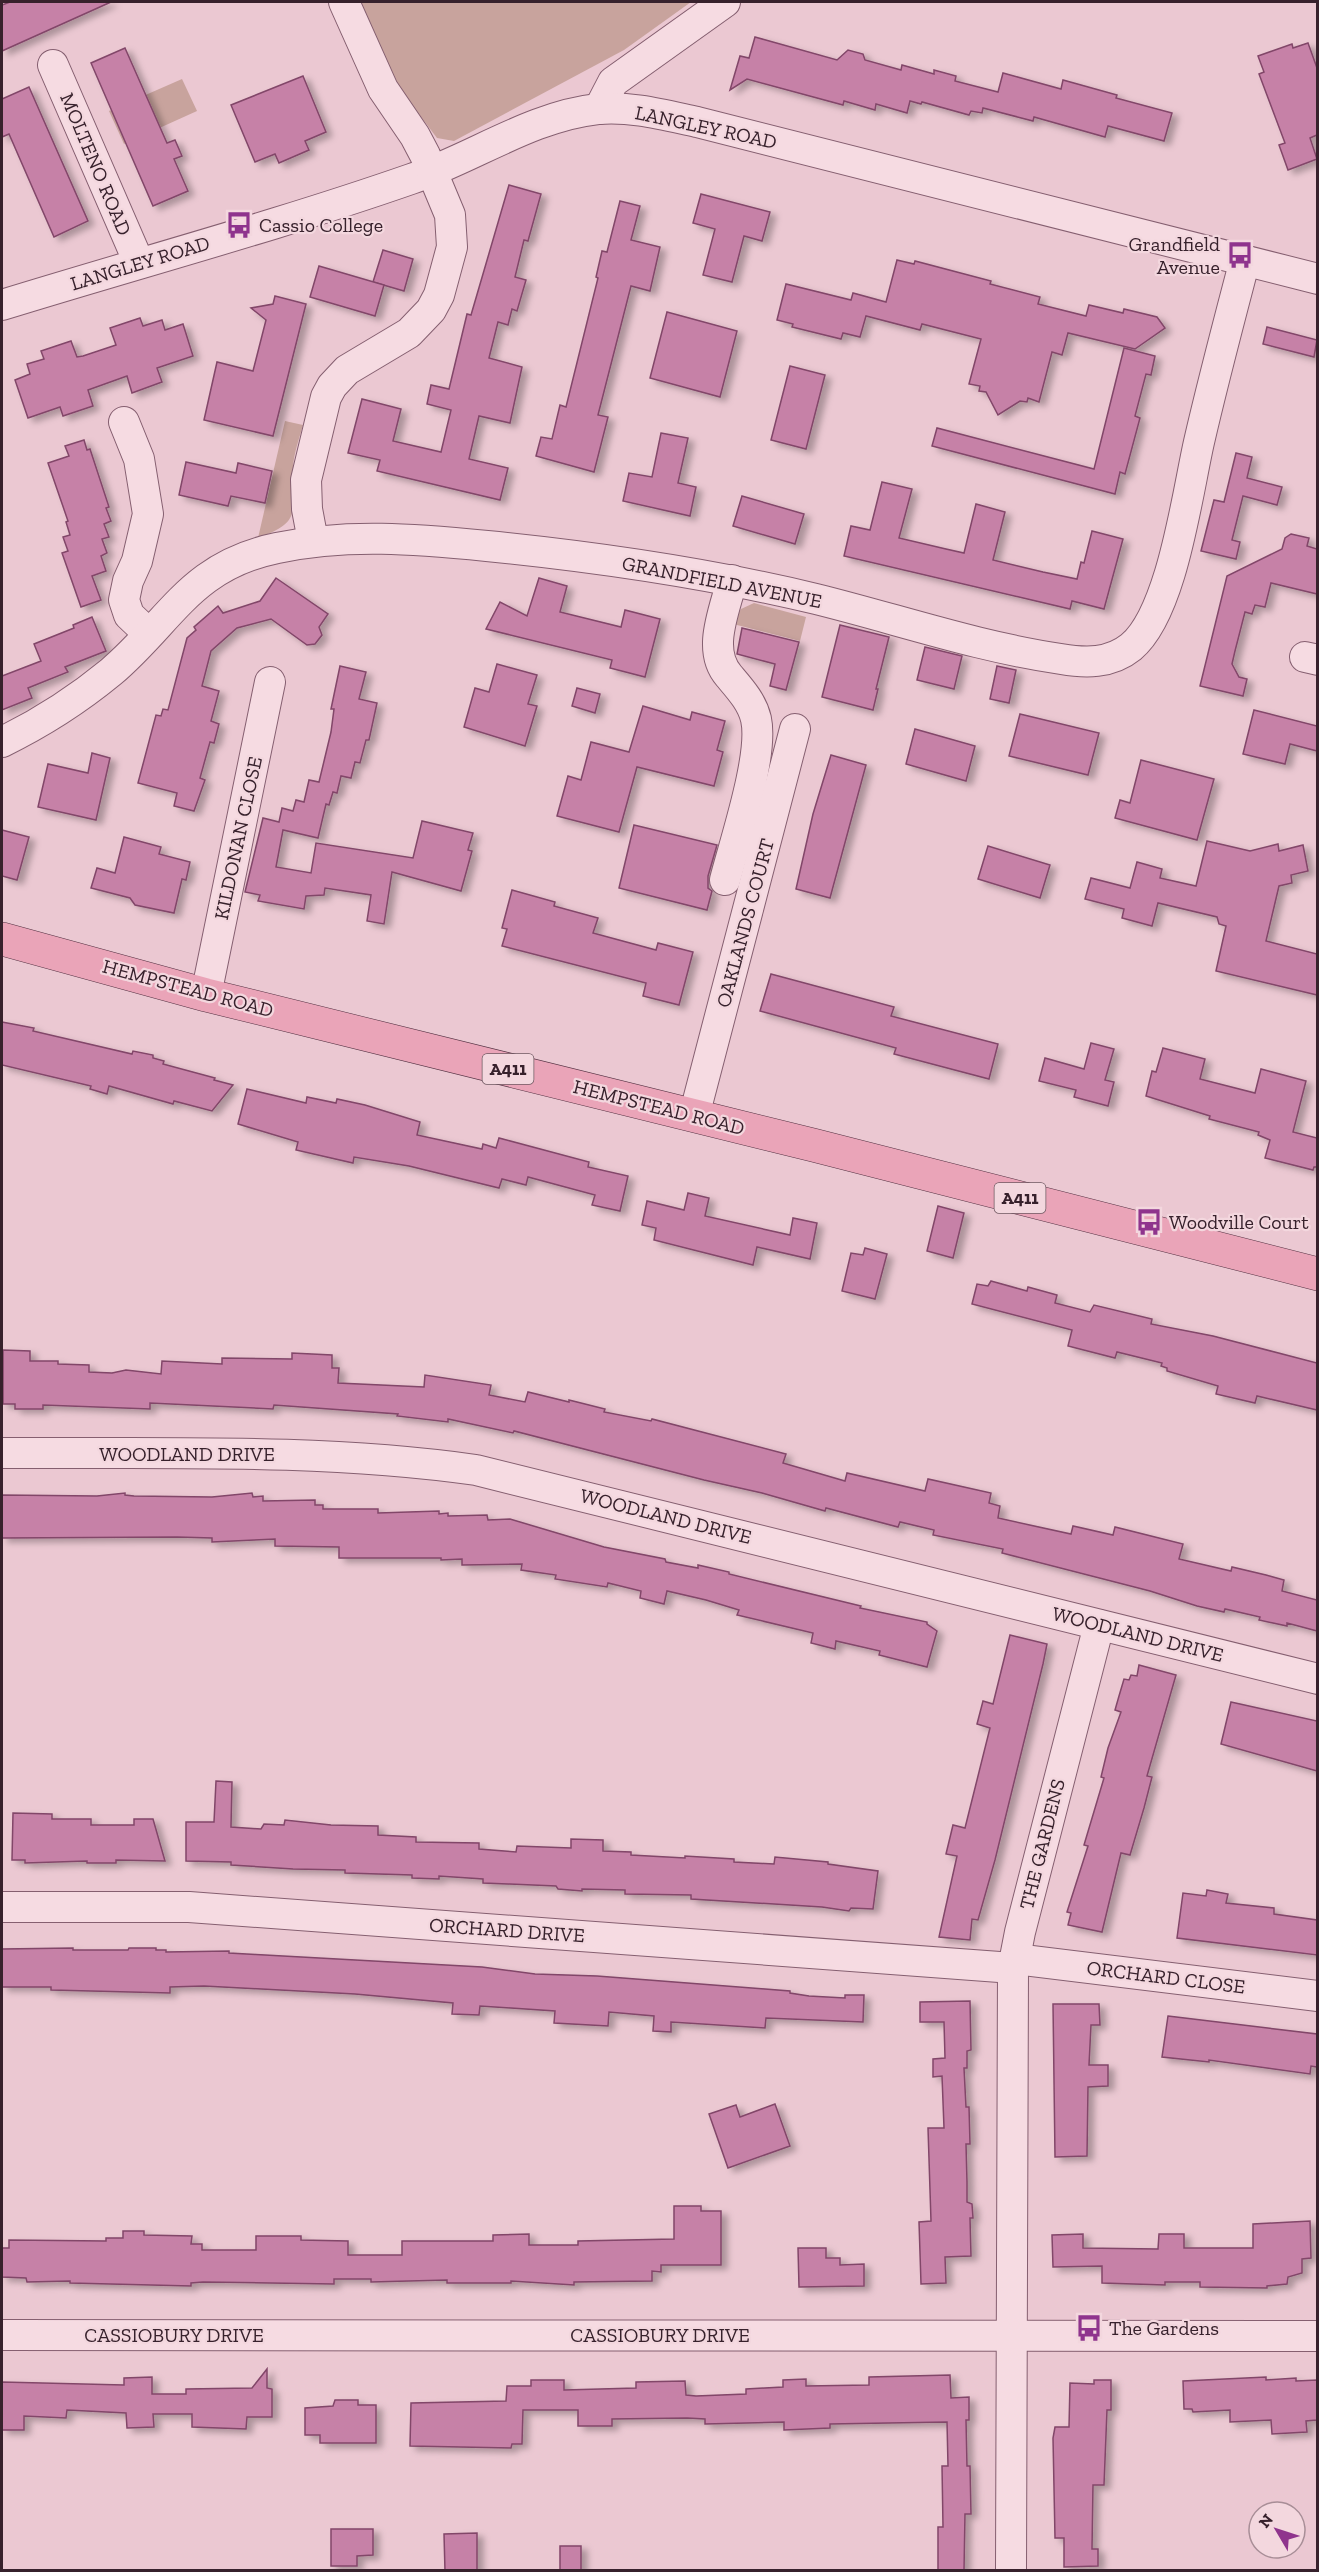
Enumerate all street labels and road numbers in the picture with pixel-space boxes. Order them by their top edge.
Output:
street label: MOLTENO ROAD [55,89,137,239]
street label: LANGLEY ROAD [633,100,779,154]
street label: LANGLEY ROAD [68,230,212,296]
street label: GRANDFIELD AVENUE [620,551,824,613]
street label: KILDONAN CLOSE [209,754,267,922]
street label: OAKLANDS COURT [711,836,779,1010]
street label: HEMPSTEAD ROAD [100,954,276,1022]
road number: A411 [482,1054,534,1084]
street label: HEMPSTEAD ROAD [571,1074,747,1140]
road number: A411 [994,1183,1046,1213]
street label: WOODLAND DRIVE [99,1442,275,1466]
street label: WOODLAND DRIVE [578,1483,754,1549]
street label: WOODLAND DRIVE [1050,1601,1226,1667]
street label: THE GARDENS [1014,1776,1070,1912]
street label: ORCHARD DRIVE [428,1913,586,1947]
street label: ORCHARD CLOSE [1085,1955,1247,1999]
street label: CASSIOBURY DRIVE [84,2323,264,2347]
street label: CASSIOBURY DRIVE [570,2323,750,2347]

